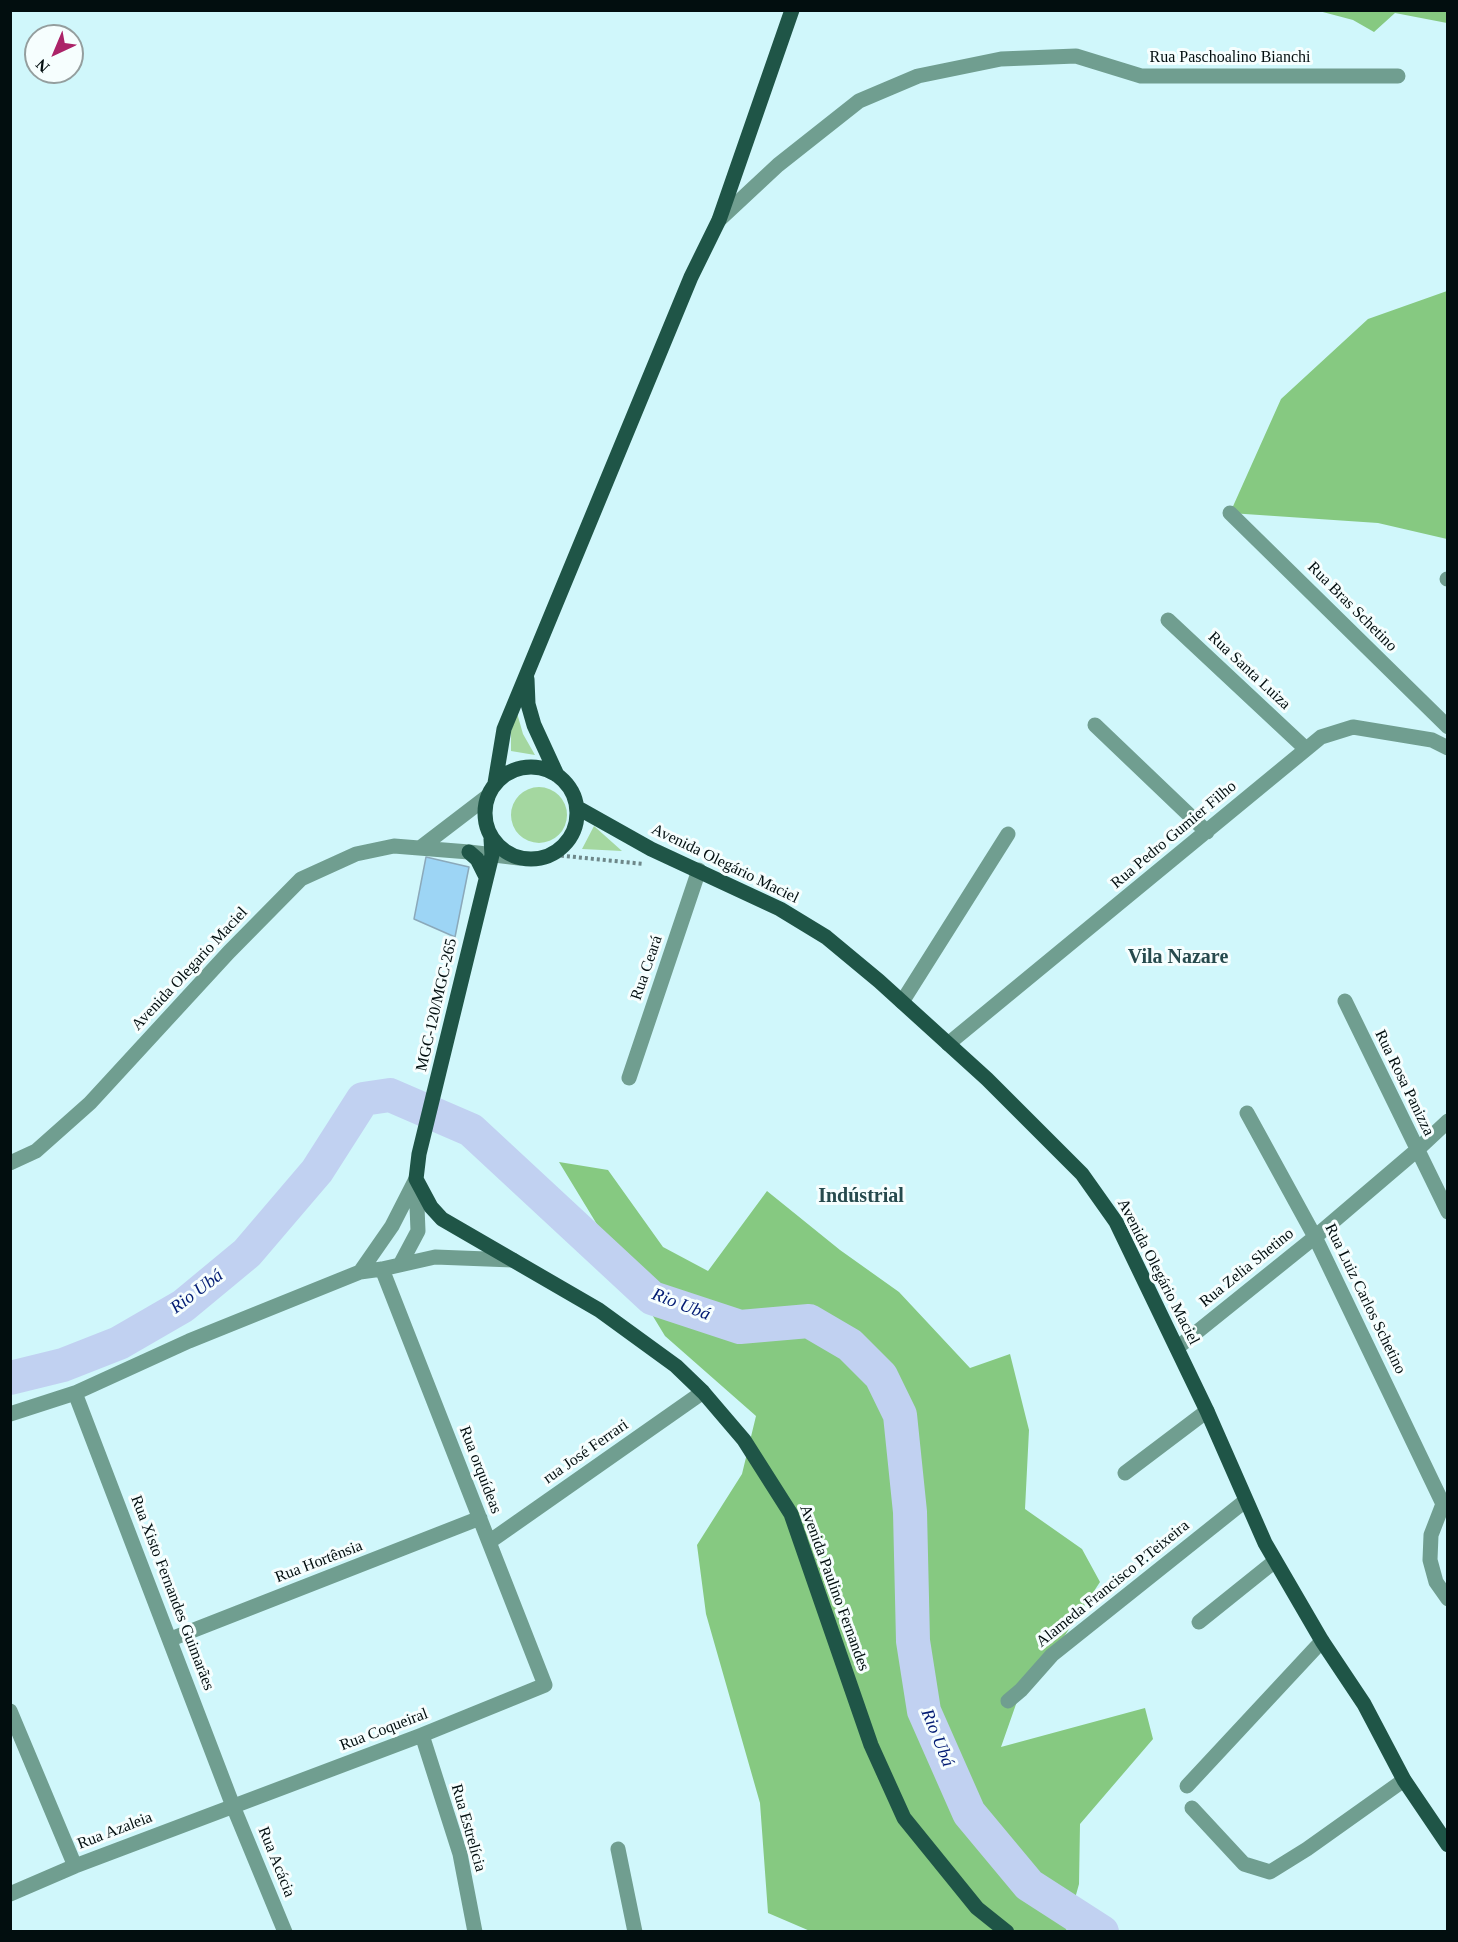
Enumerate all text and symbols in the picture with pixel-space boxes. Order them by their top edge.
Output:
north arrow [24,24,84,84]
street label: Rua Paschoalino Bianchi [1150,48,1310,68]
text: N [32,56,53,76]
street label: Rua Bras Schetino [1303,558,1401,656]
street label: Rua Santa Luiza [1204,628,1294,714]
street label: Rua Pedro Gumier Filho [1107,777,1241,893]
street label: Avenida Olegário Maciel [648,820,802,908]
street label: Avenida Olegario Maciel [128,903,252,1035]
street label: Rua Ceará [627,933,667,1003]
street label: MGC-120/MGC-265 [412,937,462,1073]
district label: Vila Nazare [1128,946,1228,970]
street label: Rua Rosa Panizza [1370,1027,1438,1139]
district label: Indústrial [818,1185,904,1209]
street label: Avenida Olegário Maciel [1113,1196,1203,1348]
street label: Rua Luiz Carlos Schetino [1320,1221,1410,1377]
street label: Rua Zelia Shetino [1196,1224,1298,1312]
water label: Rio Ubá [166,1265,228,1319]
water label: Rio Ubá [649,1284,713,1326]
street label: rua José Ferrari [540,1416,632,1488]
street label: Rua orquídeas [455,1424,505,1516]
street label: Rua Xisto Fernandes Guimarães [126,1493,218,1693]
street label: Avenida Paulino Fernandes [795,1502,873,1674]
street label: Alameda Francisco P.Teixeira [1033,1516,1193,1652]
street label: Rua Hortênsia [273,1537,365,1587]
street label: Rua Coqueiral [337,1704,431,1756]
water label: Rio Ubá [916,1706,958,1770]
street label: Rua Estrelícia [446,1782,490,1874]
street label: Rua Azaleia [75,1808,155,1854]
street label: Rua Acácia [253,1824,299,1900]

